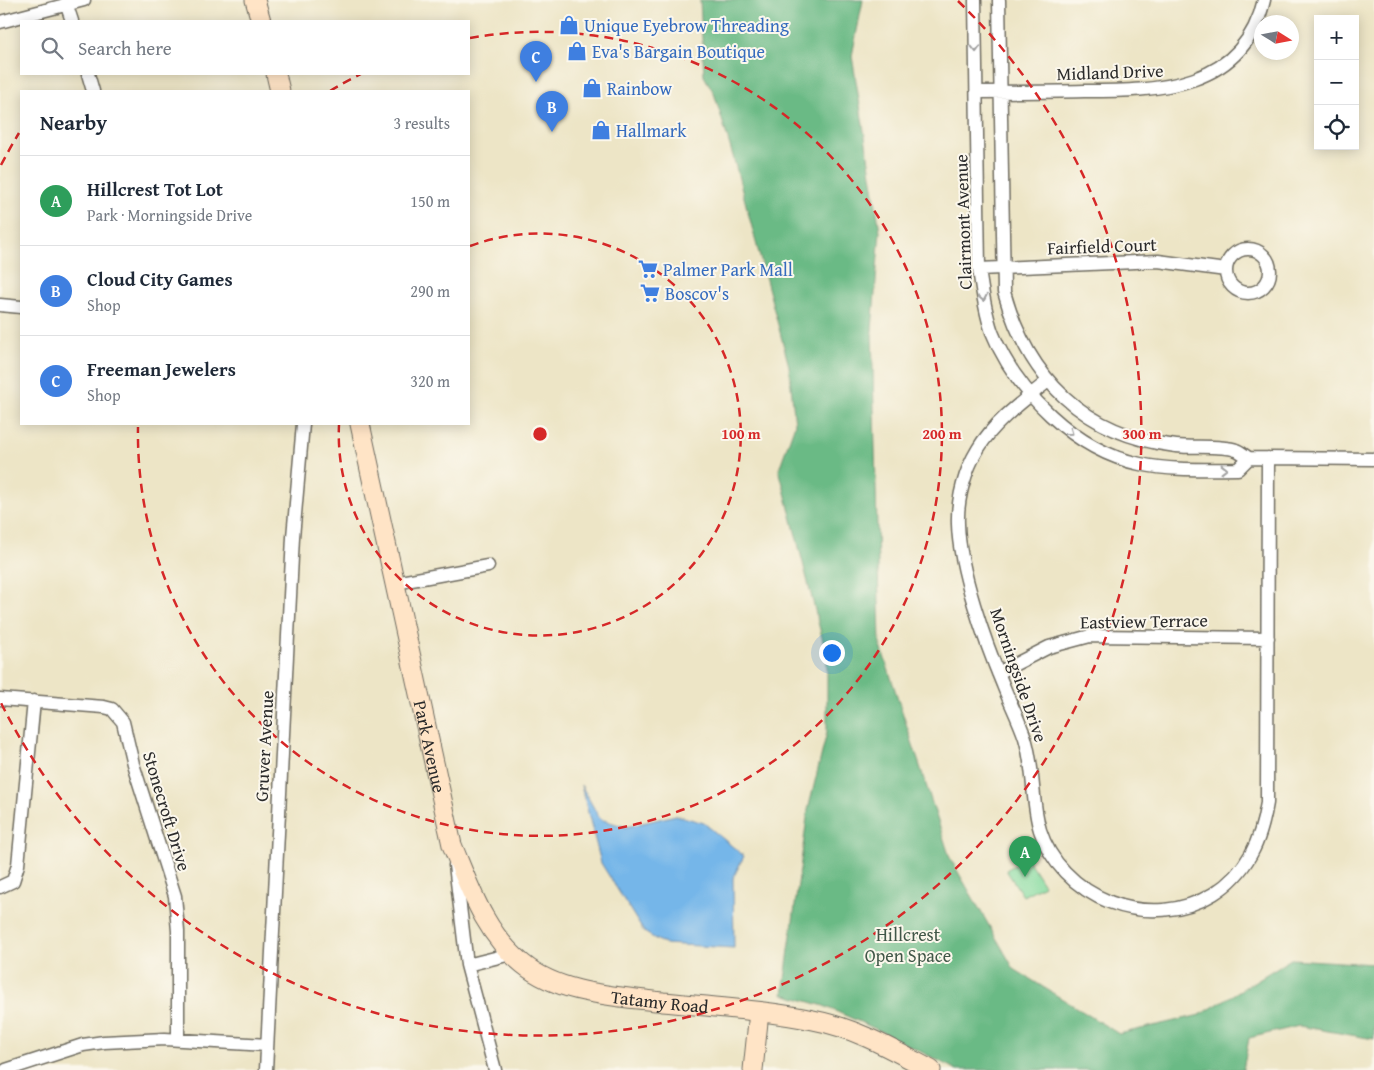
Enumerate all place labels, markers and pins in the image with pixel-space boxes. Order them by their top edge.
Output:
place label: Unique Eyebrow Threading [584,12,789,39]
shop icon: Unique Eyebrow Threading [558,14,580,36]
place label: Eva's Bargain Boutique [592,38,765,65]
shop icon: Eva's Bargain Boutique [566,40,588,62]
pin: C [520,41,552,82]
place label: Rainbow [607,75,672,102]
shop icon: Rainbow [581,77,603,99]
pin: B [536,91,568,132]
place label: Hallmark [616,117,687,144]
shop icon: Hallmark [590,119,612,141]
place label: Palmer Park Mall [663,256,793,283]
supermarket icon: Palmer Park Mall [637,258,659,280]
place label: Boscov's [665,280,729,307]
supermarket icon: Boscov's [639,282,661,304]
centre of rings [531,425,549,443]
pin: A [1009,836,1041,877]

